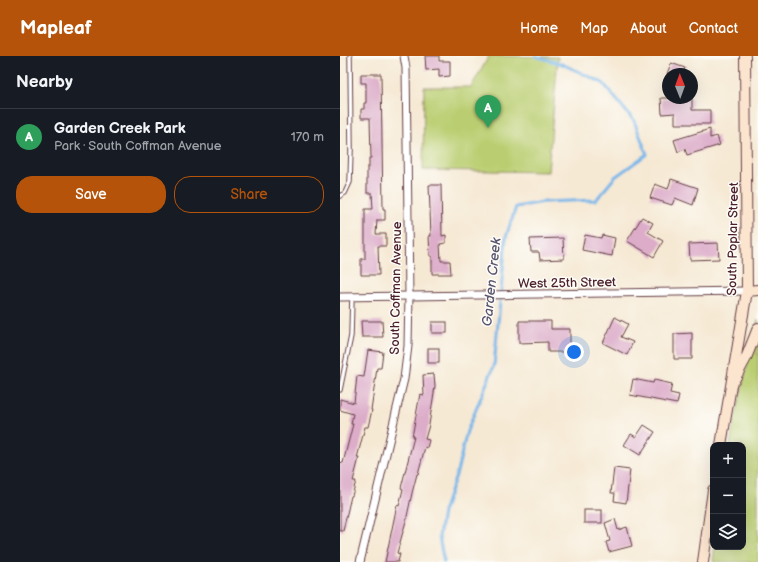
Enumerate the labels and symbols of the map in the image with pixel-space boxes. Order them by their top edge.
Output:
north arrow [662,68,698,104]
pin: A [475,95,501,128]
street label: South Poplar Street [724,182,742,296]
street label: South Coffman Avenue [387,221,405,355]
water label: Garden Creek [478,236,505,327]
street label: West 25th Street [518,274,616,292]
your location [564,342,584,362]

